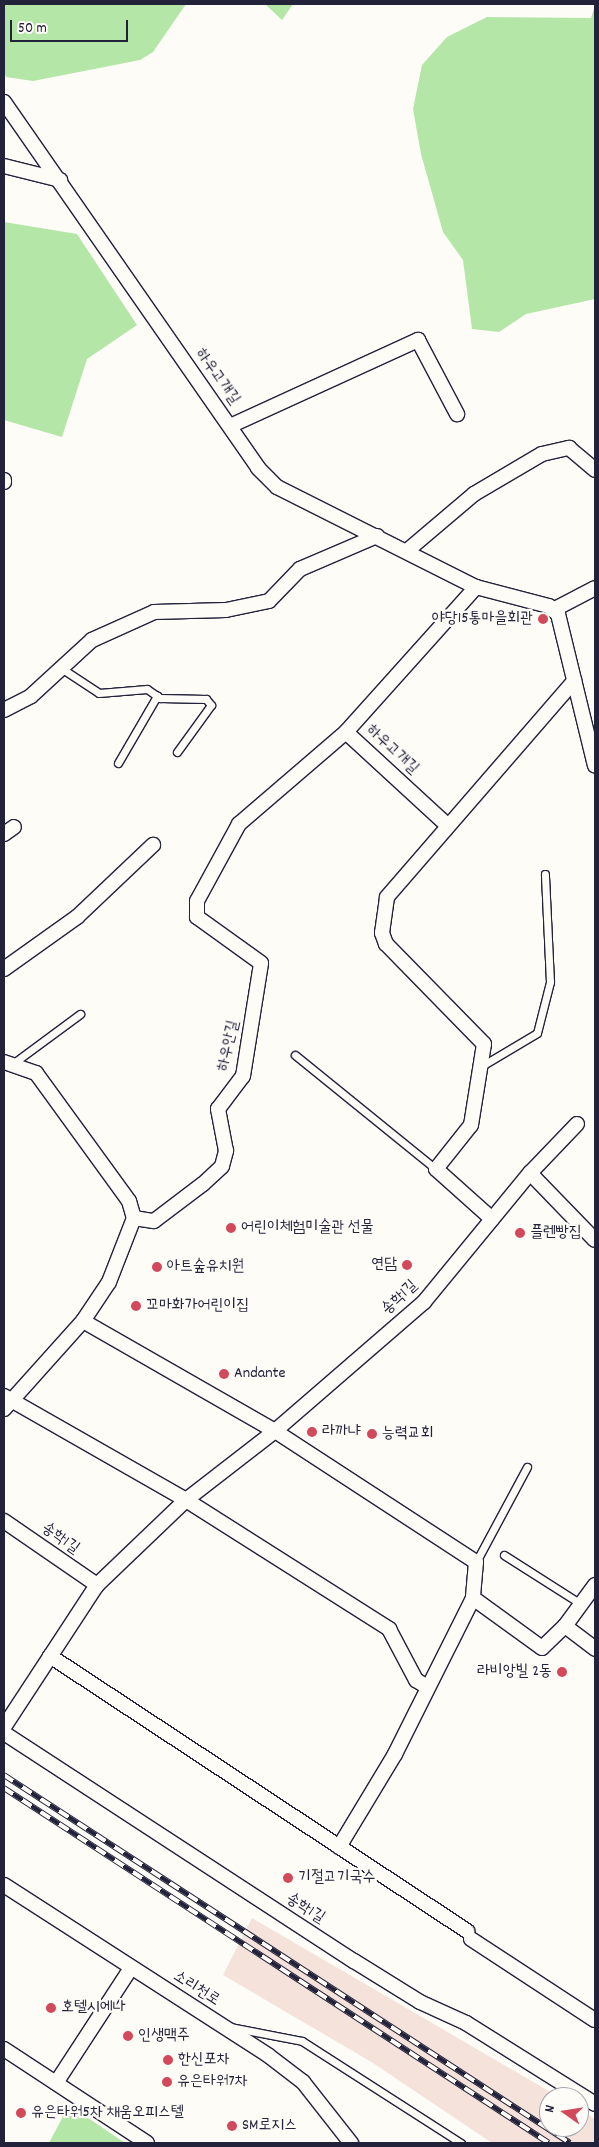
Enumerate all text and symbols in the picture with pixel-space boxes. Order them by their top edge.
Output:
scale bar [12,10,130,42]
text: 50 m [18,18,47,40]
street label: 하우고개길 [191,345,243,409]
place label: 야당15통마을회관 [432,609,533,629]
marker: 야당15통마을회관 [537,613,549,625]
street label: 하우고개길 [362,721,422,779]
street label: 하우안길 [214,1019,244,1073]
place label: 어린이체험미술관 선물 [241,1218,373,1238]
marker: 어린이체험미술관 선물 [225,1222,237,1234]
place label: 플렌빵집 [530,1223,582,1243]
marker: 플렌빵집 [514,1227,526,1239]
place label: 연담 [371,1255,397,1275]
place label: 아트숲유치원 [167,1257,244,1277]
marker: 연담 [401,1259,413,1271]
marker: 아트숲유치원 [151,1261,163,1273]
street label: 송학1길 [378,1277,422,1319]
place label: 꼬마화가어린이집 [146,1296,249,1316]
marker: 꼬마화가어린이집 [130,1300,142,1312]
place label: Andante [234,1364,285,1384]
marker: Andante [218,1368,230,1380]
place label: 라까냐 [322,1422,361,1442]
place label: 능력교회 [382,1424,434,1444]
marker: 라까냐 [306,1426,318,1438]
marker: 능력교회 [366,1428,378,1440]
street label: 송학1길 [37,1519,83,1559]
place label: 라비앙빌 2동 [477,1662,552,1682]
marker: 라비앙빌 2동 [556,1666,568,1678]
place label: 기절고기국수 [298,1868,375,1888]
marker: 기절고기국수 [282,1872,294,1884]
street label: 송학1길 [282,1890,328,1928]
street label: 소리천로 [169,1967,223,2011]
place label: 호텔시에나 [61,1998,125,2018]
marker: 호텔시에나 [45,2002,57,2014]
place label: 인생맥주 [138,2026,190,2046]
marker: 인생맥주 [122,2030,134,2042]
place label: 한신포차 [178,2050,230,2070]
marker: 한신포차 [162,2054,174,2066]
place label: 유은타워7차 [177,2072,248,2092]
marker: 유은타워7차 [161,2076,173,2088]
north arrow [539,2087,589,2137]
place label: 유은타워5차 채움오피스텔 [31,2103,184,2123]
text: N [540,2103,561,2114]
marker: 유은타워5차 채움오피스텔 [15,2107,27,2119]
place label: SM로지스 [242,2116,297,2136]
marker: SM로지스 [226,2120,238,2132]

